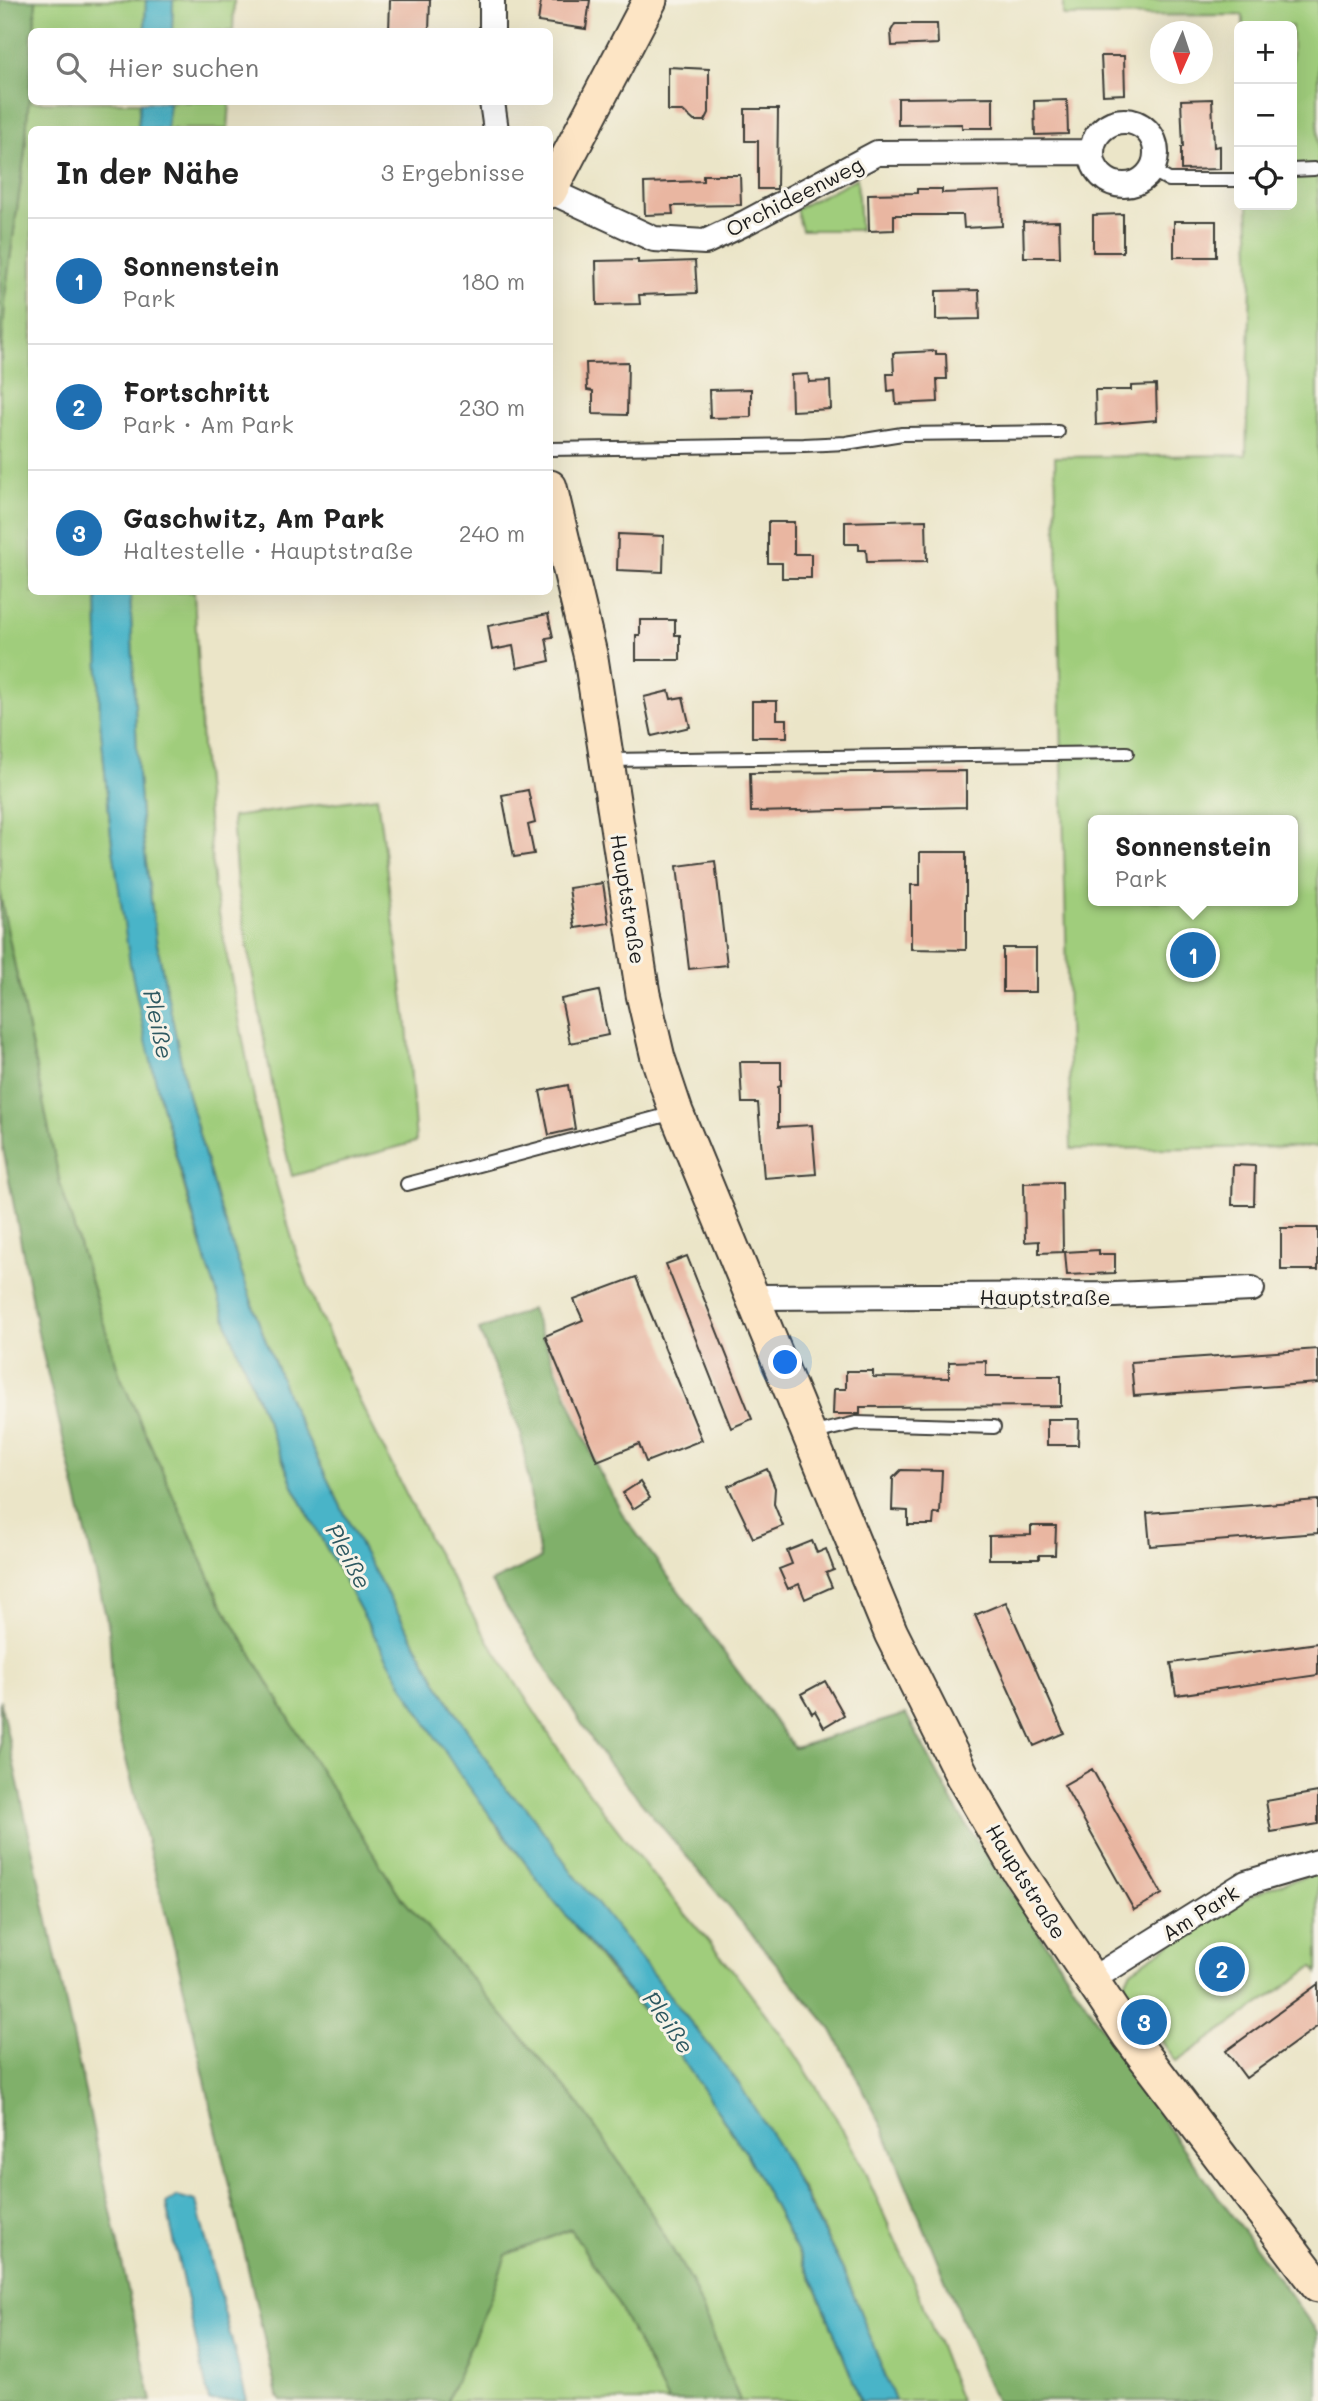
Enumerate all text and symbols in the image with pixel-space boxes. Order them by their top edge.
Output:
north arrow [1150,21,1213,84]
map controls [1234,21,1297,210]
button: + [1234,21,1297,84]
search box [28,28,553,105]
icon: search [52,48,90,86]
text: Hier suchen [108,50,259,84]
button: − [1234,84,1297,147]
button: locate [1234,147,1297,210]
street label: Orchideenweg [721,150,867,242]
text: In der Nähe [56,152,239,192]
text: 3 Ergebnisse [381,157,525,187]
text: Sonnenstein [123,249,279,283]
text: 1 [74,266,84,296]
text: 180 m [461,266,525,296]
text: Park [123,283,175,313]
text: Fortschritt [123,375,270,409]
text: 2 [73,392,85,422]
text: 230 m [459,392,525,422]
text: Park · Am Park [123,409,294,439]
text: Gaschwitz, Am Park [123,501,385,535]
text: 3 [72,518,86,548]
text: 240 m [459,518,525,548]
text: Haltestelle · Hauptstraße [123,535,414,565]
popup [1088,815,1298,906]
text: Sonnenstein [1115,829,1271,863]
street label: Hauptstraße [605,832,653,966]
text: Park [1115,863,1167,893]
pin: 1 [1170,929,1216,981]
water label: Pleiße [137,987,181,1061]
street label: Hauptstraße [979,1283,1111,1310]
your location [768,1345,802,1379]
water label: Pleiße [319,1518,379,1594]
street label: Hauptstraße [981,1818,1073,1944]
street label: Am Park [1157,1878,1243,1946]
pin: 2 [1199,1943,1245,1995]
water label: Pleiße [637,1985,701,2059]
pin: 3 [1121,1996,1167,2048]

